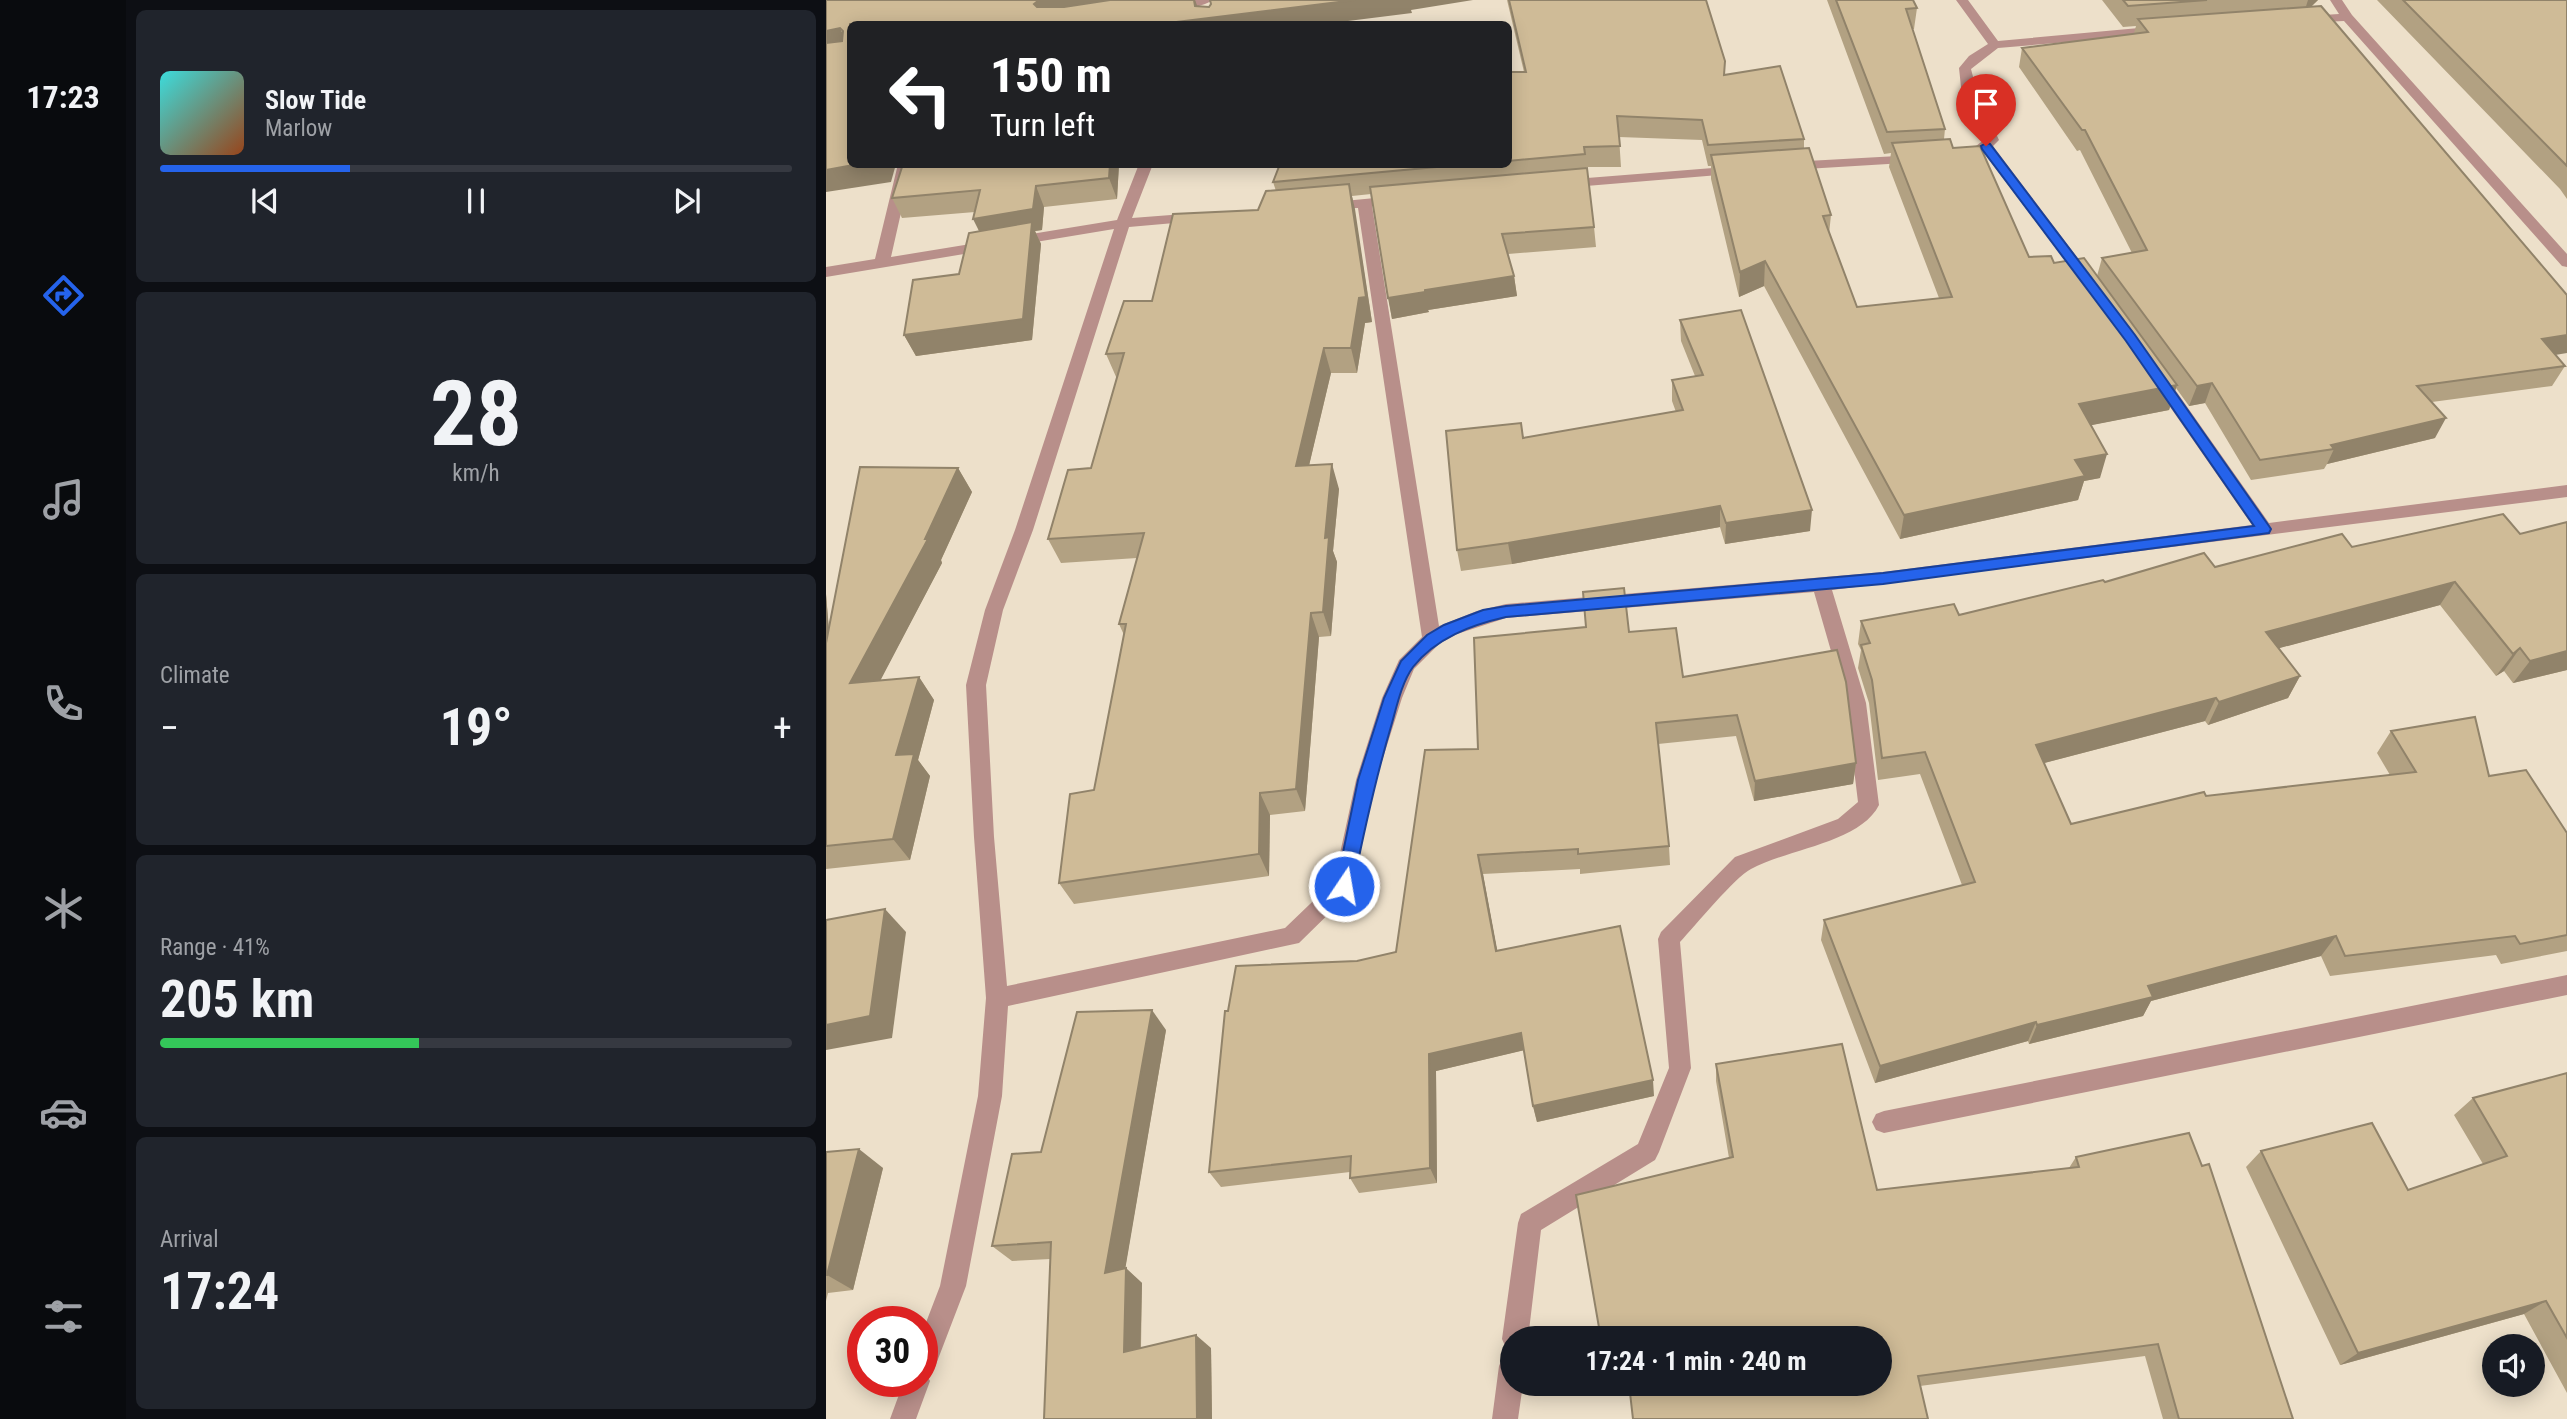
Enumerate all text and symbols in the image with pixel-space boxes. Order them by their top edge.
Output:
text: 150 m [990,47,1112,104]
icon: left [875,49,966,140]
pin [1956,74,2016,146]
text: 17:23 [26,78,100,116]
text: Slow Tide [265,85,366,115]
icon: arrive [1967,85,2005,123]
text: Turn left [990,106,1095,144]
text: Marlow [265,115,332,142]
icon: previous [246,182,284,220]
icon: pause [457,182,495,220]
icon: next [668,182,706,220]
icon: directions [39,271,88,320]
text: 28 [430,361,522,467]
text: km/h [452,460,500,487]
icon: music [39,475,88,524]
text: Climate [160,662,230,689]
icon: phone [39,679,88,728]
text: 19° [440,697,512,758]
text: − [160,706,179,750]
text: + [773,706,792,750]
position arrow [1307,849,1381,923]
icon: climate [39,884,88,933]
text: Range · 41% [160,934,270,961]
text: 205 km [160,969,314,1030]
icon: car [39,1088,88,1137]
text: Arrival [160,1226,219,1253]
text: 17:24 [160,1261,279,1322]
icon: filters [39,1292,88,1341]
speed limit sign: 30 [847,1306,938,1397]
map controls [2482,1334,2545,1397]
button: sound [2482,1334,2545,1397]
text: 17:24 · 1 min · 240 m [1586,1346,1806,1376]

